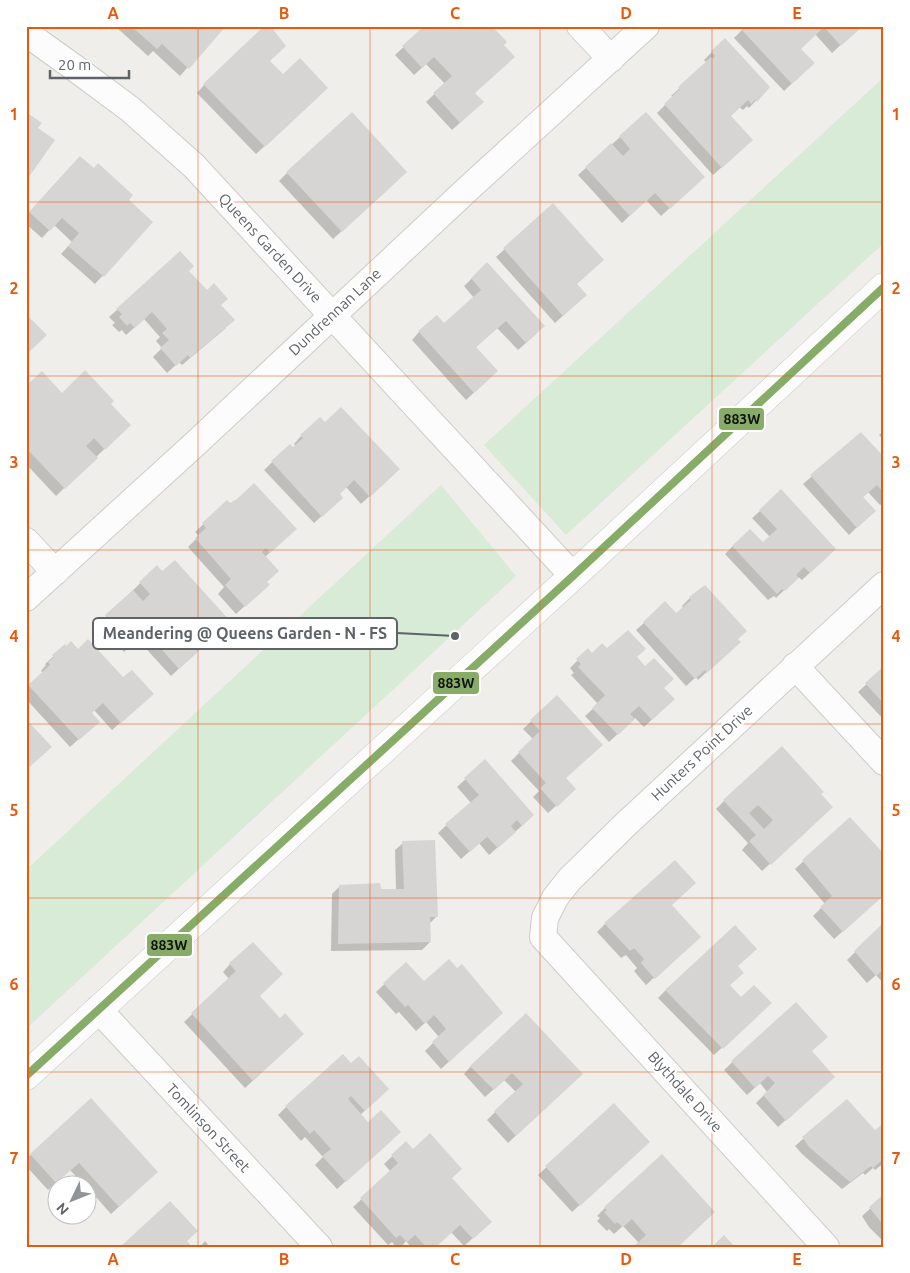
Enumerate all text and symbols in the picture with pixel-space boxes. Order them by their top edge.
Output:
text: A [107,4,119,22]
text: B [279,4,289,22]
text: C [450,4,460,22]
text: D [620,4,632,22]
text: E [792,4,802,22]
scale bar [50,48,129,80]
text: 20 m [58,56,91,73]
text: 1 [9,105,19,123]
text: 1 [891,105,901,123]
street label: Queens Garden Drive [215,190,325,306]
street label: Dundrennan Lane [285,265,384,359]
text: 2 [9,279,19,297]
text: 2 [891,279,901,297]
line badge: 883W [718,407,765,431]
text: 883W [724,411,760,427]
text: 3 [9,453,19,471]
text: 3 [891,453,901,471]
callout: Meandering @ Queens Garden - N - FS [93,618,397,649]
text: Meandering @ Queens Garden - N - FS [103,624,387,642]
text: 4 [9,627,19,645]
text: 4 [891,627,901,645]
line badge: 883W [432,671,480,695]
text: 883W [438,675,474,691]
street label: Hunters Point Drive [648,701,756,804]
text: 5 [9,801,19,819]
text: 5 [891,801,901,819]
line badge: 883W [146,933,193,957]
text: 883W [151,937,187,953]
text: 6 [9,975,19,993]
text: 6 [891,975,901,993]
street label: Blythdale Drive [645,1048,726,1136]
street label: Tomlinson Street [163,1080,254,1175]
text: 7 [9,1149,19,1167]
text: 7 [891,1149,901,1167]
north arrow [48,1176,98,1226]
text: N [53,1200,72,1218]
text: A [107,1250,119,1268]
text: B [279,1250,289,1268]
text: C [450,1250,460,1268]
text: D [620,1250,632,1268]
text: E [792,1250,802,1268]

